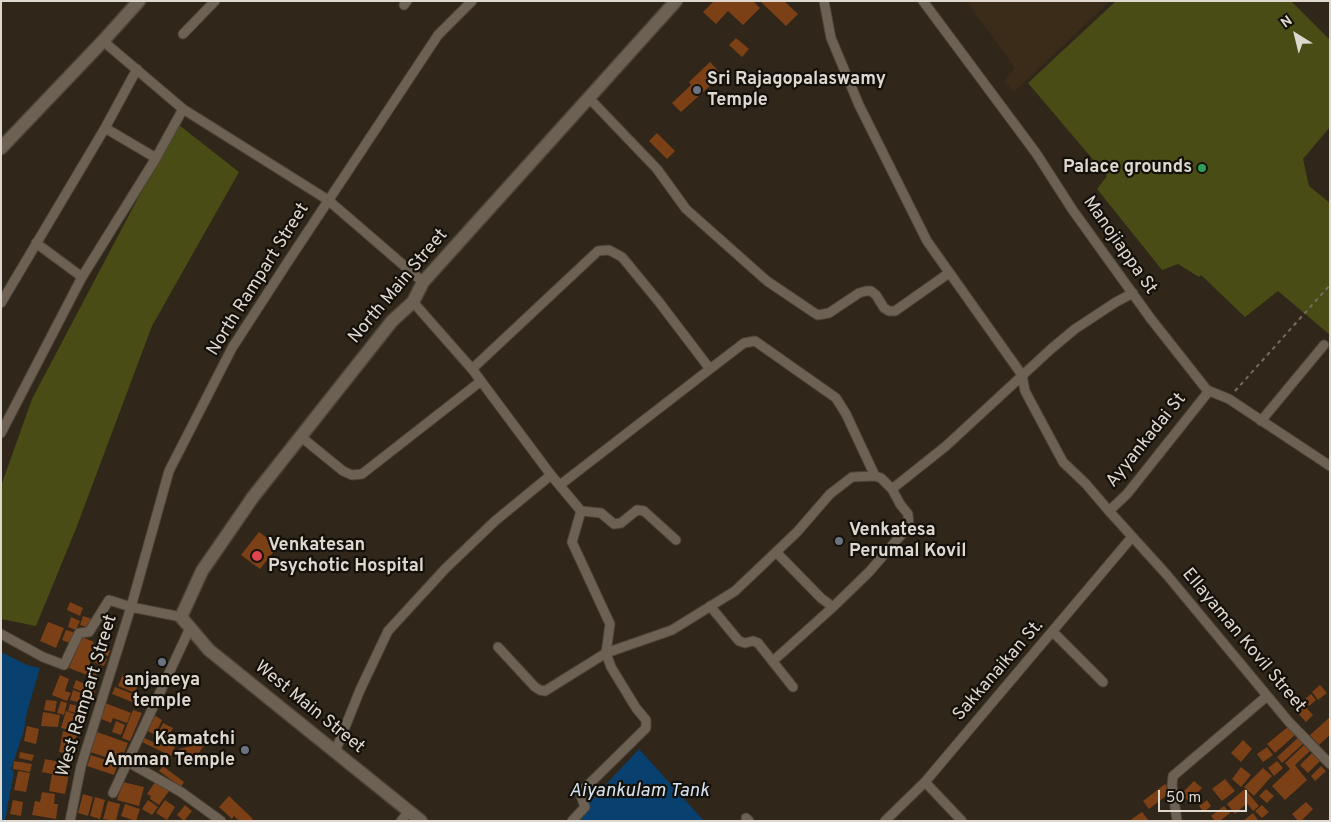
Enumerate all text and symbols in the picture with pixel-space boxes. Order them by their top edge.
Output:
north arrow [1271,10,1321,60]
text: N [1278,13,1296,32]
place label: Sri Rajagopalaswamy Temple [707,69,886,112]
marker: Sri Rajagopalaswamy Temple [691,84,703,96]
place label: Palace grounds [1063,157,1192,179]
marker: Palace grounds [1196,162,1208,174]
street label: Manojiappa St [1077,193,1161,299]
street label: North Rampart Street [203,200,315,360]
street label: North Main Street [345,225,453,349]
street label: Ayyankadai St [1102,390,1192,492]
place label: Venkatesa Perumal Kovil [849,520,966,562]
place label: Venkatesan Psychotic Hospital [268,535,424,578]
marker: Venkatesa Perumal Kovil [833,535,845,547]
marker: Venkatesan Psychotic Hospital [250,549,264,563]
street label: Ellayaman Kovil Street [1176,565,1310,717]
street label: West Rampart Street [53,612,123,780]
street label: Sakkanaikan St. [949,616,1049,726]
marker: anjaneya temple [156,656,168,668]
street label: West Main Street [250,657,368,759]
place label: anjaneya temple [124,670,200,712]
place label: Kamatchi Amman Temple [104,729,235,772]
marker: Kamatchi Amman Temple [239,744,251,756]
scale bar [1161,780,1250,812]
water label: Aiyankulam Tank [569,781,709,803]
text: 50 m [1166,789,1201,808]

